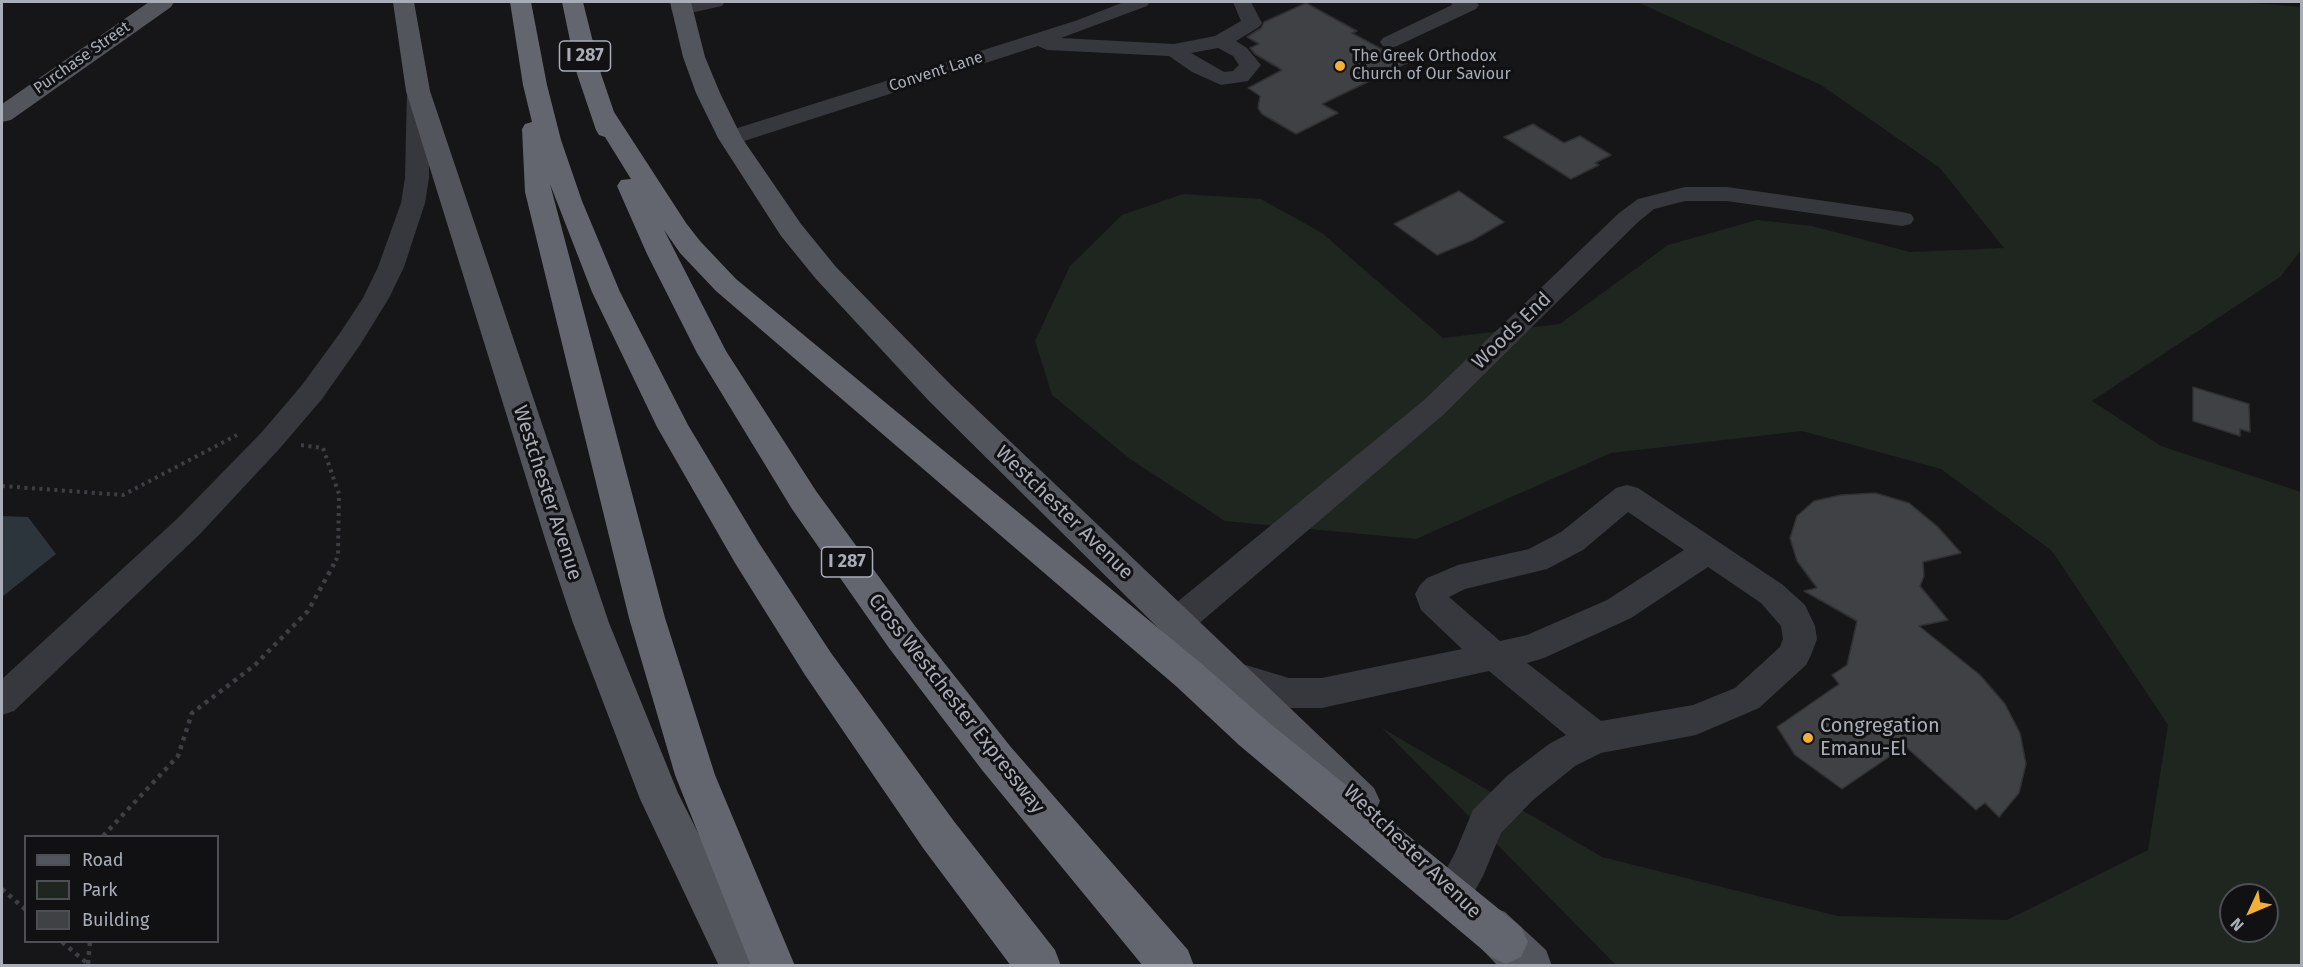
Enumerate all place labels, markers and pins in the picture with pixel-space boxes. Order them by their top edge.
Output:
place label: The Greek Orthodox Church of Our Saviour [1352,47,1511,85]
marker: The Greek Orthodox Church of Our Saviour [1333,59,1347,73]
place label: Congregation Emanu-El [1820,714,1940,761]
marker: Congregation Emanu-El [1801,731,1815,745]

